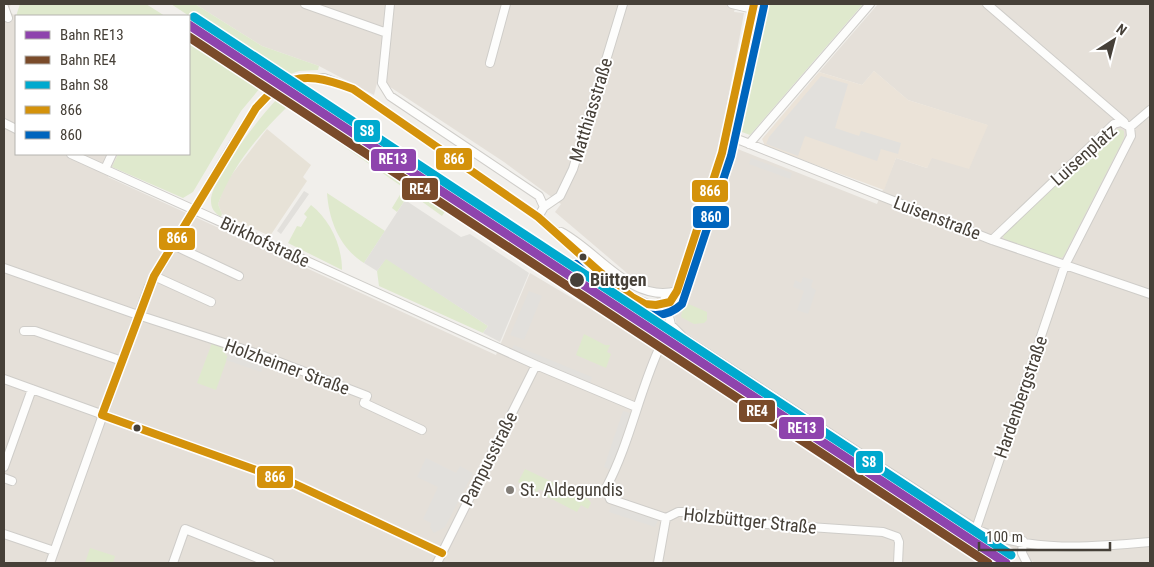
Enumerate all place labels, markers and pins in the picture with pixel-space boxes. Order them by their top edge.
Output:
unlabelled marker [578,252,588,262]
place label: Büttgen [590,269,647,290]
marker: Büttgen [568,271,586,289]
unlabelled marker [132,423,142,433]
place label: St. Aldegundis [520,479,623,500]
marker: St. Aldegundis [504,484,516,496]

